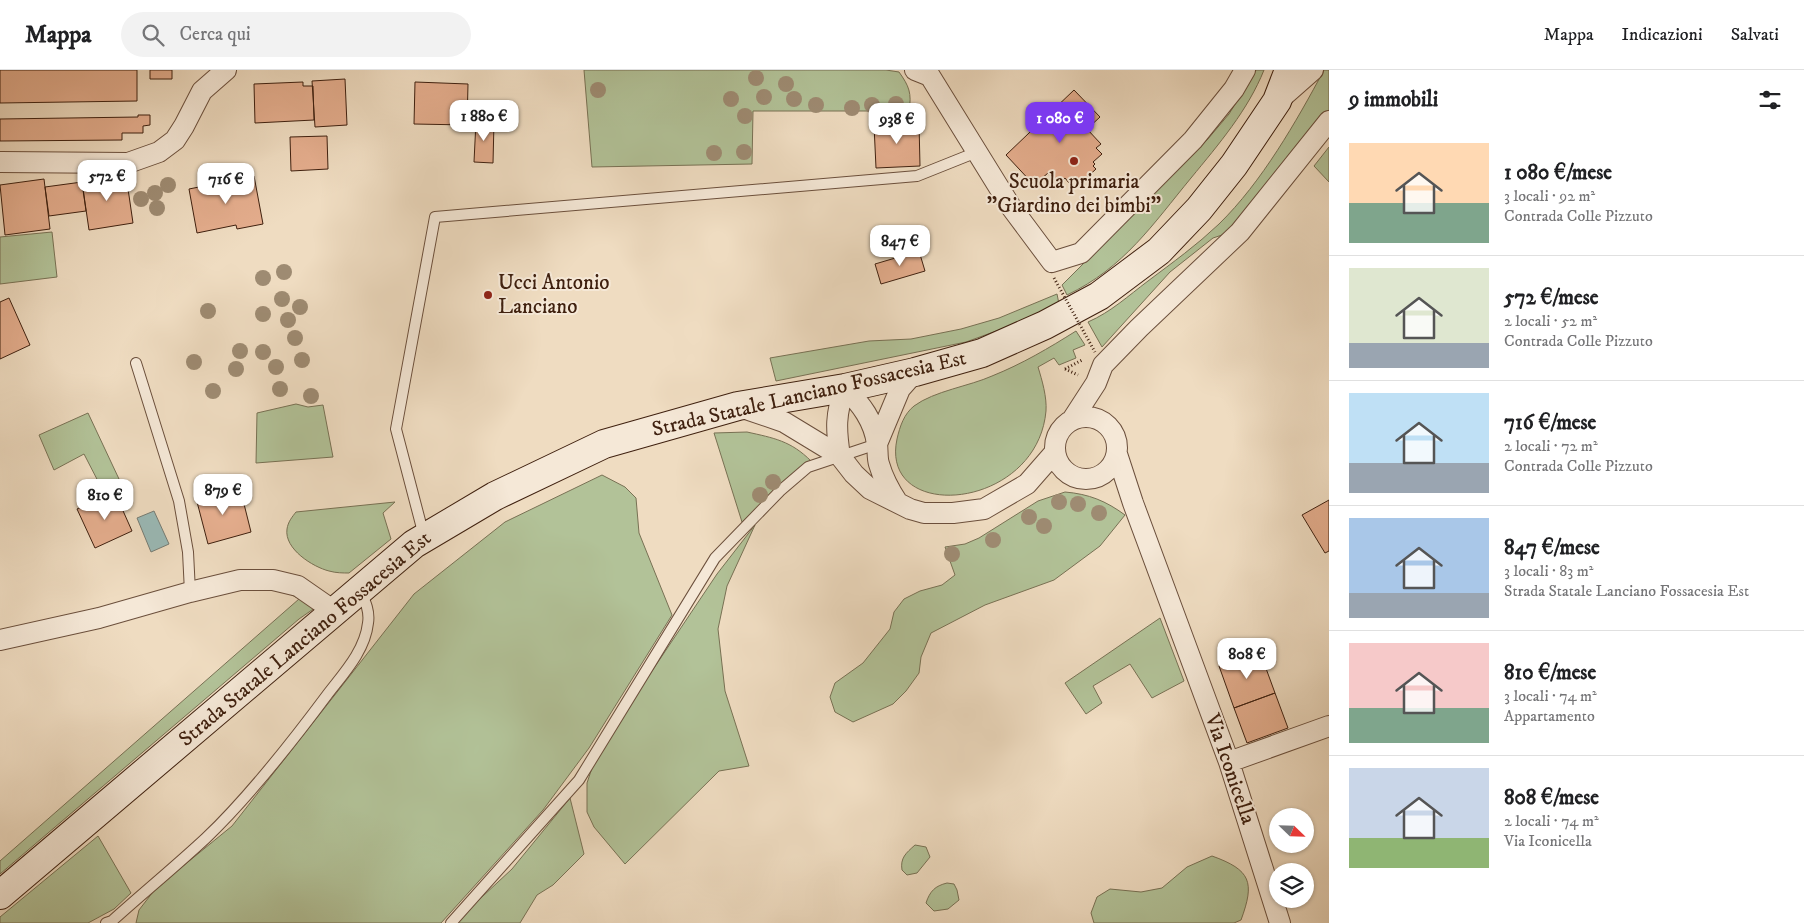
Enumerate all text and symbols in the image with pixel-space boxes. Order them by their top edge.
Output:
search box [121,12,471,57]
text: Mappa [25,20,91,50]
icon: search [139,21,167,49]
text: Cerca qui [179,23,251,46]
text: Mappa [1544,24,1594,46]
text: Indicazioni [1622,24,1703,46]
text: Salvati [1731,24,1779,46]
icon: filters [1756,86,1784,114]
text: 9 immobili [1349,87,1438,113]
pin: 1 880 € [438,100,530,142]
pin: 938 € [862,102,932,145]
pin: 1 080 € [1014,102,1106,144]
text: 1 880 € [461,106,507,126]
text: 1 080 € [1036,108,1084,128]
text: 938 € [880,109,914,129]
marker: Scuola primaria "Giardino dei bimbi" [1068,155,1080,167]
pin: 572 € [72,160,142,202]
text: 1 080 €/mese [1504,160,1612,186]
pin: 716 € [191,162,261,205]
icon: home [1389,163,1449,223]
text: 572 € [88,166,126,186]
text: 716 € [208,169,244,189]
place label: Scuola primaria "Giardino dei bimbi" [987,169,1161,219]
text: 3 locali · 92 m² [1504,186,1595,206]
text: Contrada Colle Pizzuto [1504,206,1653,226]
pin: 847 € [865,224,935,267]
text: 847 € [881,231,919,251]
place label: Ucci Antonio Lanciano [498,270,610,320]
text: 572 €/mese [1504,285,1598,311]
icon: home [1389,288,1449,348]
marker: Ucci Antonio Lanciano [482,289,494,301]
text: 2 locali · 52 m² [1504,311,1597,331]
text: Contrada Colle Pizzuto [1504,331,1653,351]
street label: Strada Statale Lanciano Fossacesia Est [649,345,969,443]
text: 716 €/mese [1504,410,1596,436]
icon: home [1389,413,1449,473]
text: 2 locali · 72 m² [1504,436,1598,456]
text: Contrada Colle Pizzuto [1504,456,1653,476]
pin: 879 € [188,474,258,516]
pin: 810 € [70,478,140,521]
text: 879 € [204,480,242,500]
text: 810 € [87,485,123,505]
street label: Strada Statale Lanciano Fossacesia Est [173,526,437,752]
text: 847 €/mese [1504,535,1600,561]
icon: home [1389,538,1449,598]
text: 3 locali · 83 m² [1504,561,1593,581]
text: Strada Statale Lanciano Fossacesia Est [1504,581,1749,601]
pin: 808 € [1212,638,1282,680]
text: 808 € [1228,644,1266,664]
text: 810 €/mese [1504,660,1596,686]
icon: home [1389,663,1449,723]
text: 3 locali · 74 m² [1504,686,1597,706]
text: Appartamento [1504,706,1595,726]
street label: Via Iconicella [1199,709,1261,828]
text: 808 €/mese [1504,785,1599,811]
icon: home [1389,788,1449,848]
north arrow [1269,808,1314,852]
map controls [1269,808,1314,908]
text: 2 locali · 74 m² [1504,811,1599,831]
text: Via Iconicella [1504,831,1592,851]
button: layers [1269,863,1314,908]

